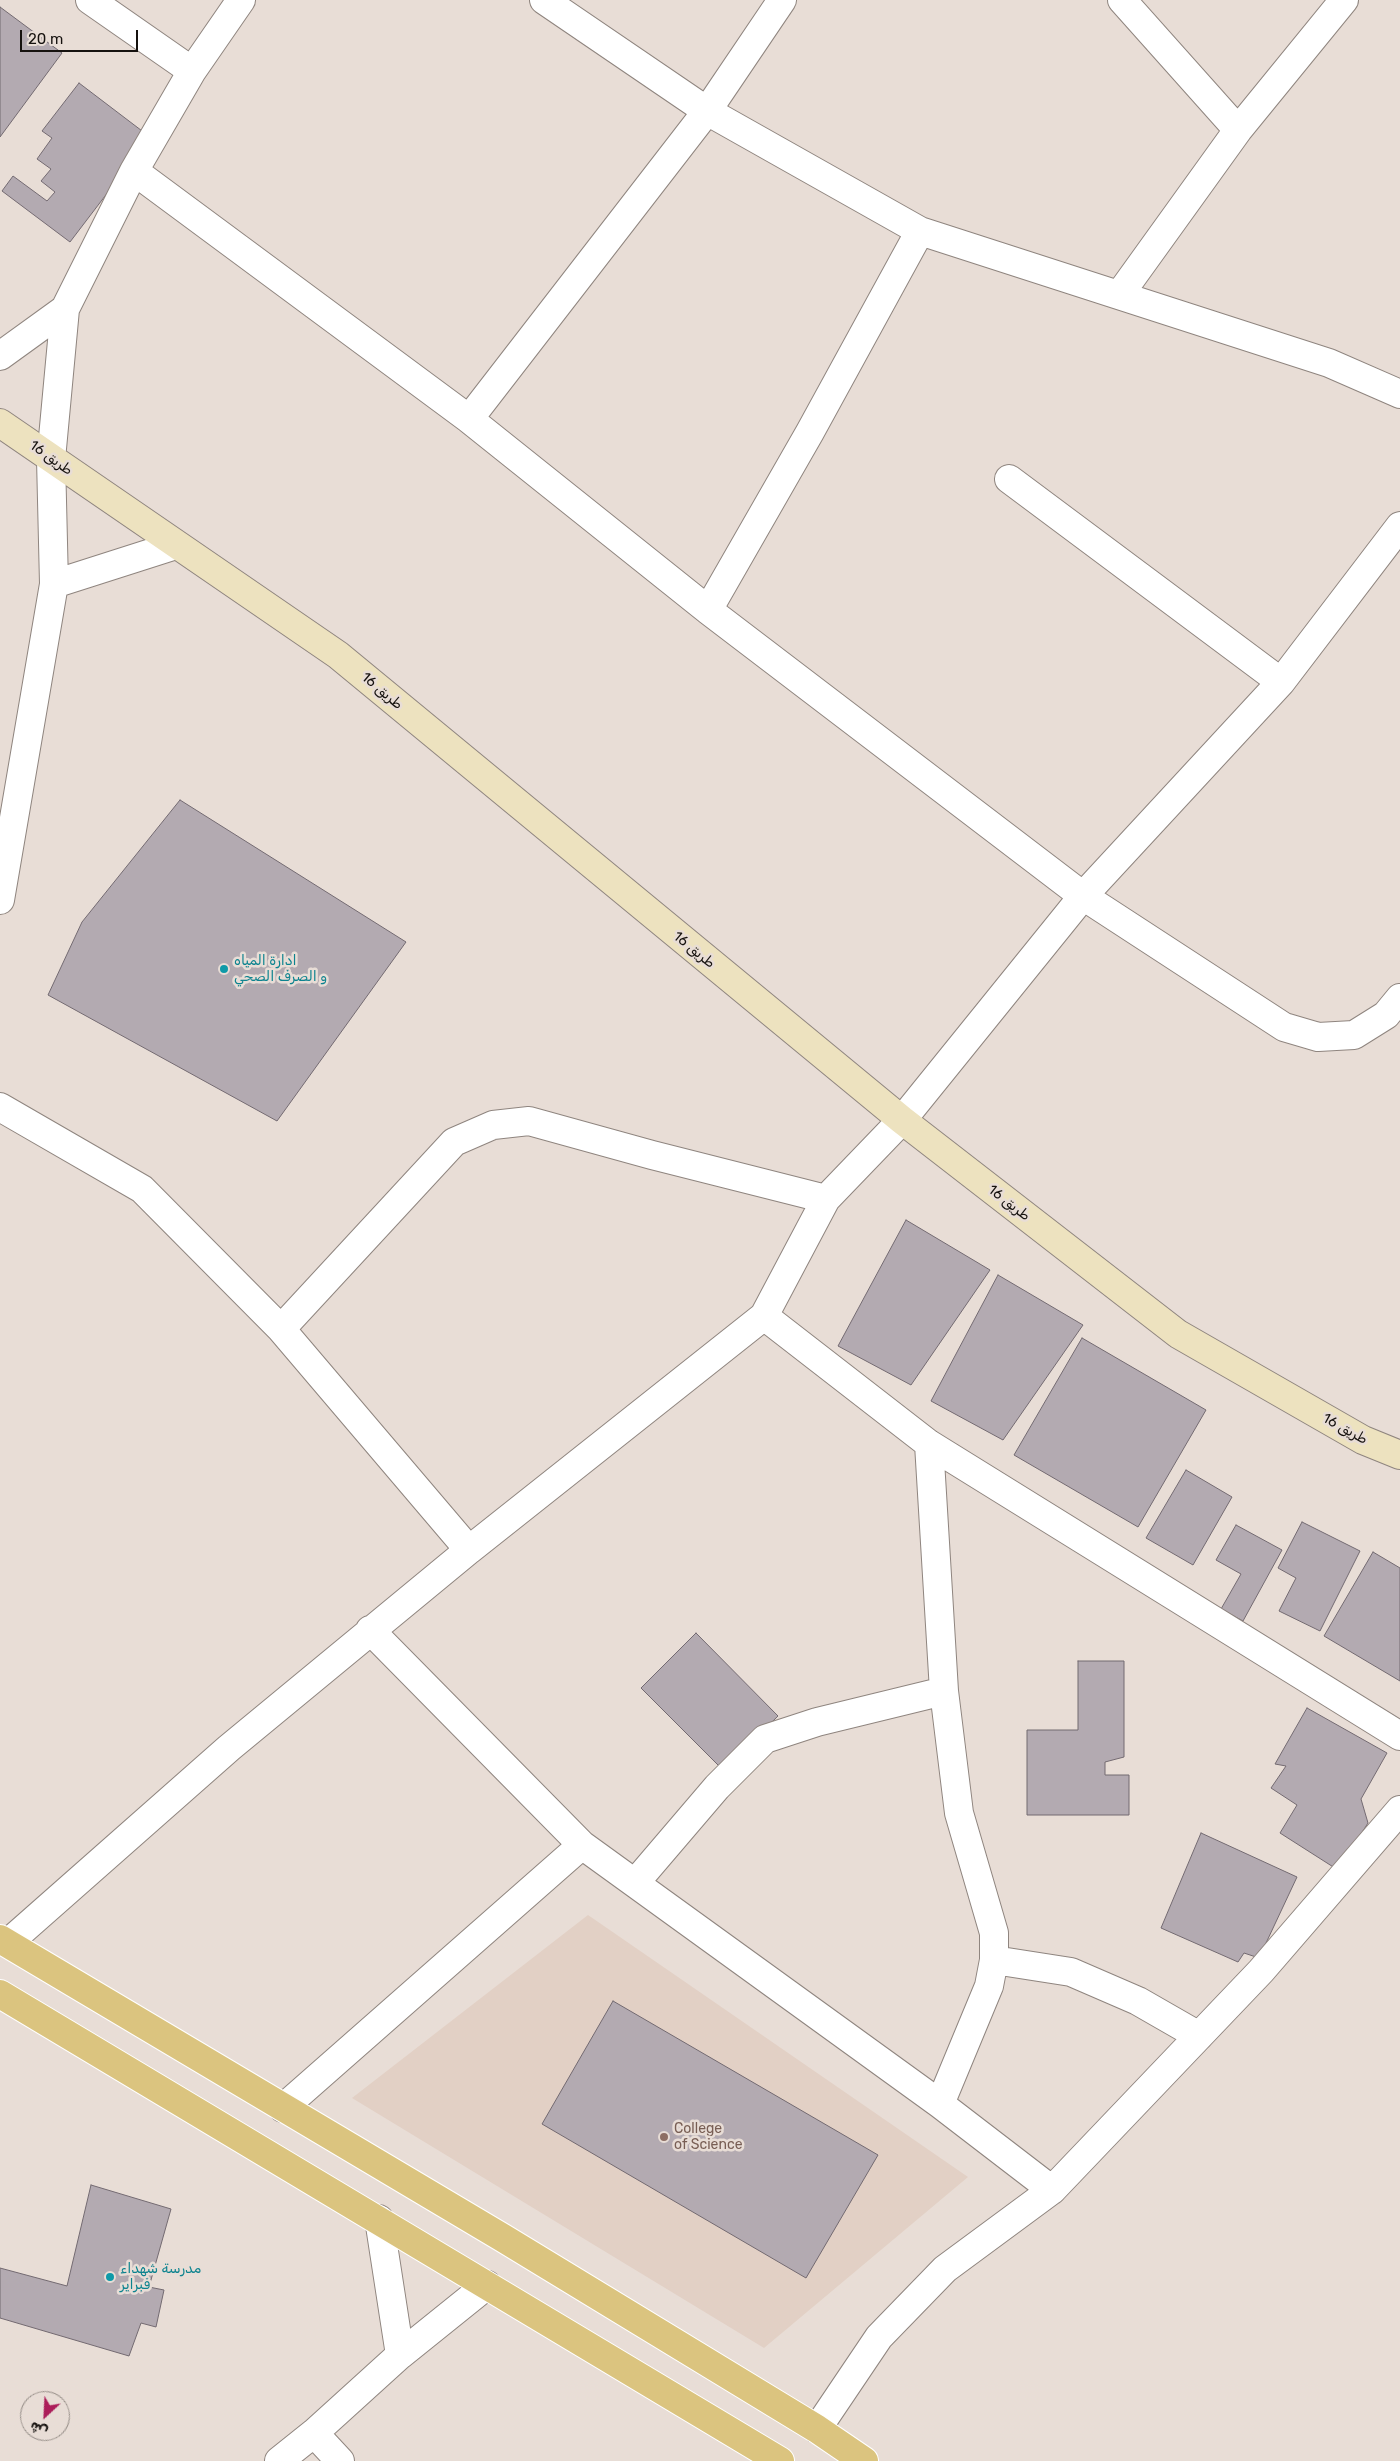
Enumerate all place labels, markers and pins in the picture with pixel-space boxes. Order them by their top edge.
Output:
place label: ادارة المياه و الصرف الصحي [234,953,327,986]
marker: ادارة المياه و الصرف الصحي [218,963,230,975]
place label: College of Science [674,2121,742,2154]
marker: College of Science [658,2131,670,2143]
place label: مدرسة شهداء فبراير [120,2261,201,2294]
marker: مدرسة شهداء فبراير [104,2271,116,2283]

